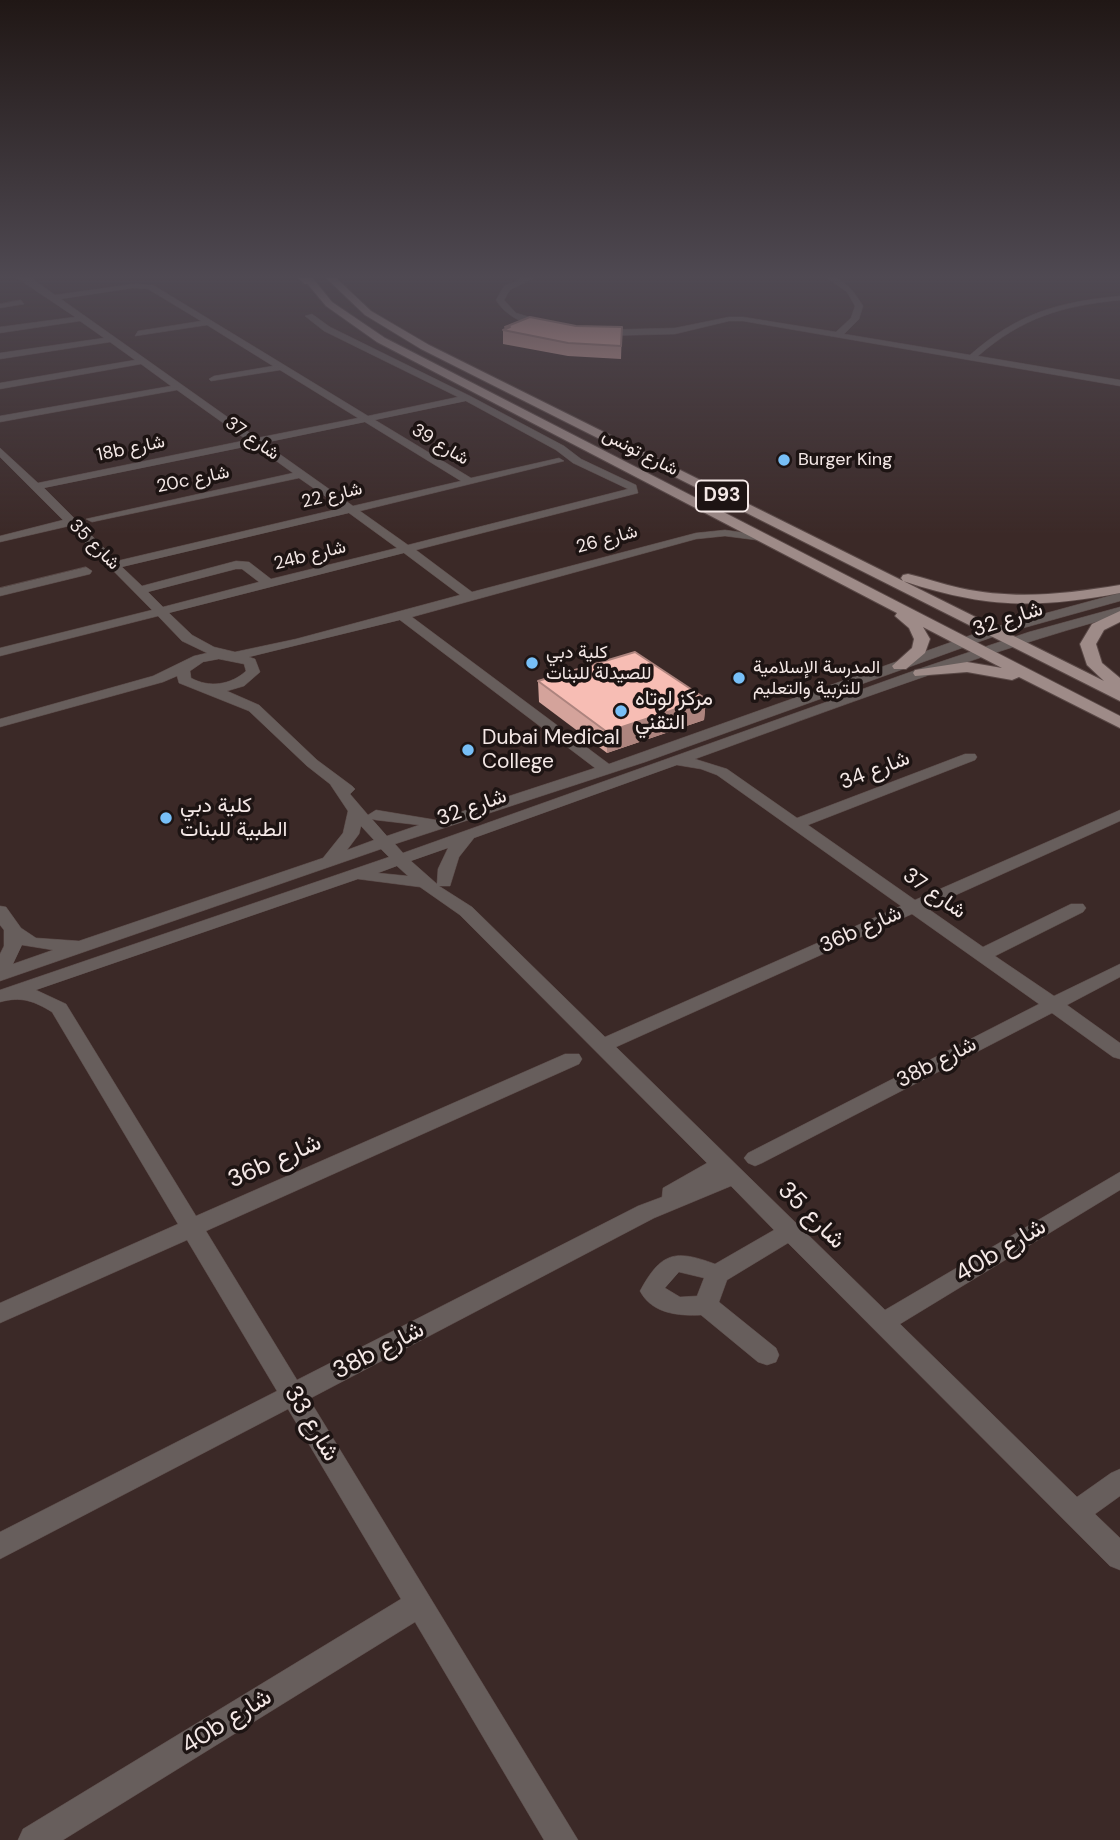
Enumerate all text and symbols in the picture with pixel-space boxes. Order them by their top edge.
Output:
street label: شارع 37 [221,413,283,465]
street label: شارع 39 [408,420,472,470]
street label: شارع تونس [599,425,681,481]
street label: 18b شارع [95,431,167,467]
place label: Burger King [798,449,892,471]
marker: Burger King [776,452,792,468]
street label: 20c شارع [155,462,231,498]
street label: شارع 22 [299,479,365,513]
road number: D93 [696,481,748,512]
street label: شارع 35 [64,515,124,575]
street label: شارع 26 [574,521,640,559]
street label: 24b شارع [272,537,348,575]
street label: شارع 32 [970,597,1046,643]
place label: كلية دبي للصيدلة للبنات [546,642,651,684]
marker: كلية دبي للصيدلة للبنات [524,655,540,671]
place label: المدرسة الإسلامية للتربية والتعليم [753,657,880,700]
marker: المدرسة الإسلامية للتربية والتعليم [731,670,747,686]
place label: مركز لوتاه التقني [635,686,713,736]
marker: مركز لوتاه التقني [613,703,629,719]
place label: Dubai Medical College [482,725,620,775]
marker: Dubai Medical College [460,742,476,758]
street label: شارع 34 [836,746,914,796]
street label: شارع 32 [434,784,510,832]
place label: كلية دبي الطبية للبنات [180,793,287,843]
marker: كلية دبي الطبية للبنات [158,810,174,826]
street label: شارع 37 [898,863,970,925]
street label: 36b شارع [816,901,906,959]
street label: 38b شارع [893,1032,981,1094]
street label: 36b شارع [224,1129,326,1195]
street label: شارع 35 [771,1176,851,1256]
street label: 40b شارع [950,1213,1052,1289]
street label: 38b شارع [329,1316,429,1386]
street label: شارع 33 [277,1381,345,1467]
street label: 40b شارع [177,1683,277,1761]

